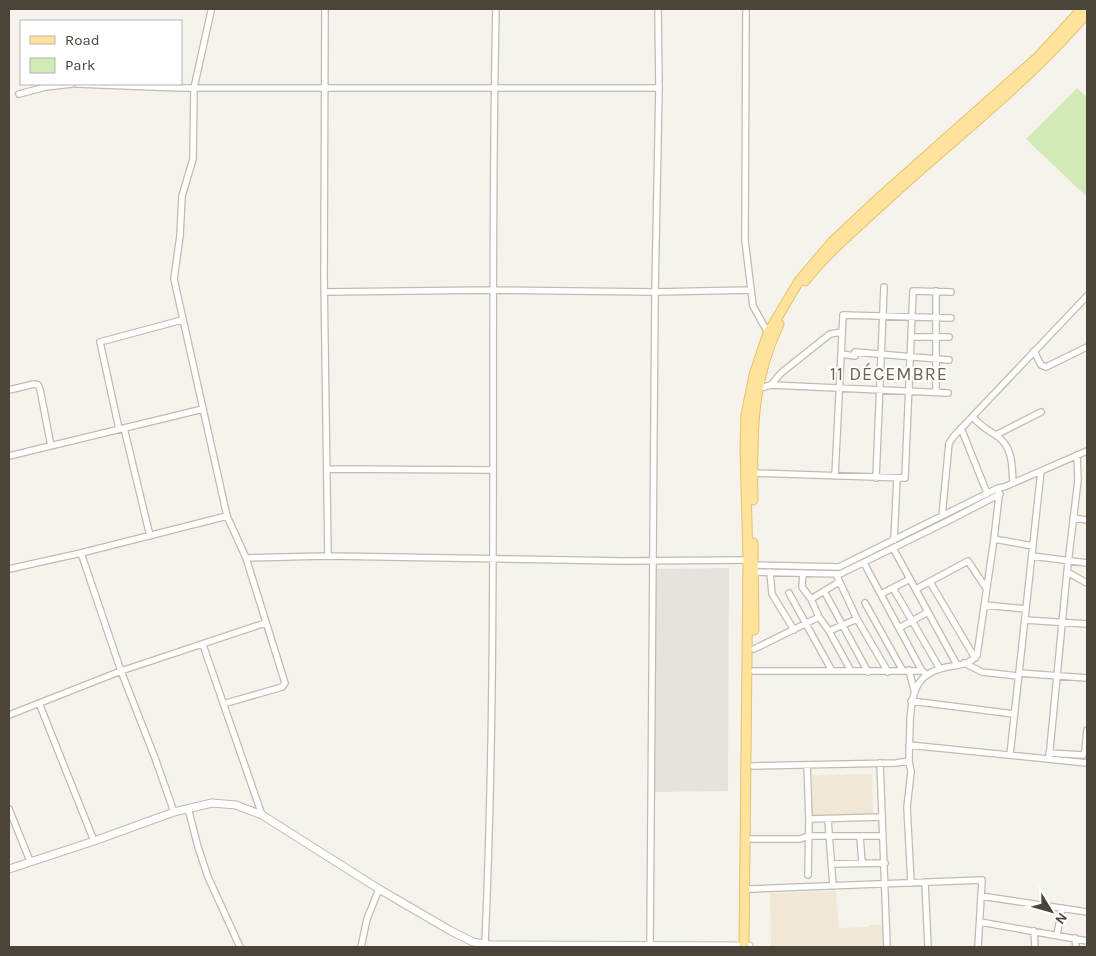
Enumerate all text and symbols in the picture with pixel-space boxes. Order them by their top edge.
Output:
legend [20,20,182,85]
text: Road [65,31,100,49]
text: Park [65,56,95,74]
district label: 11 DÉCEMBRE [830,362,948,385]
north arrow [1026,886,1076,936]
text: N [1051,909,1071,928]

